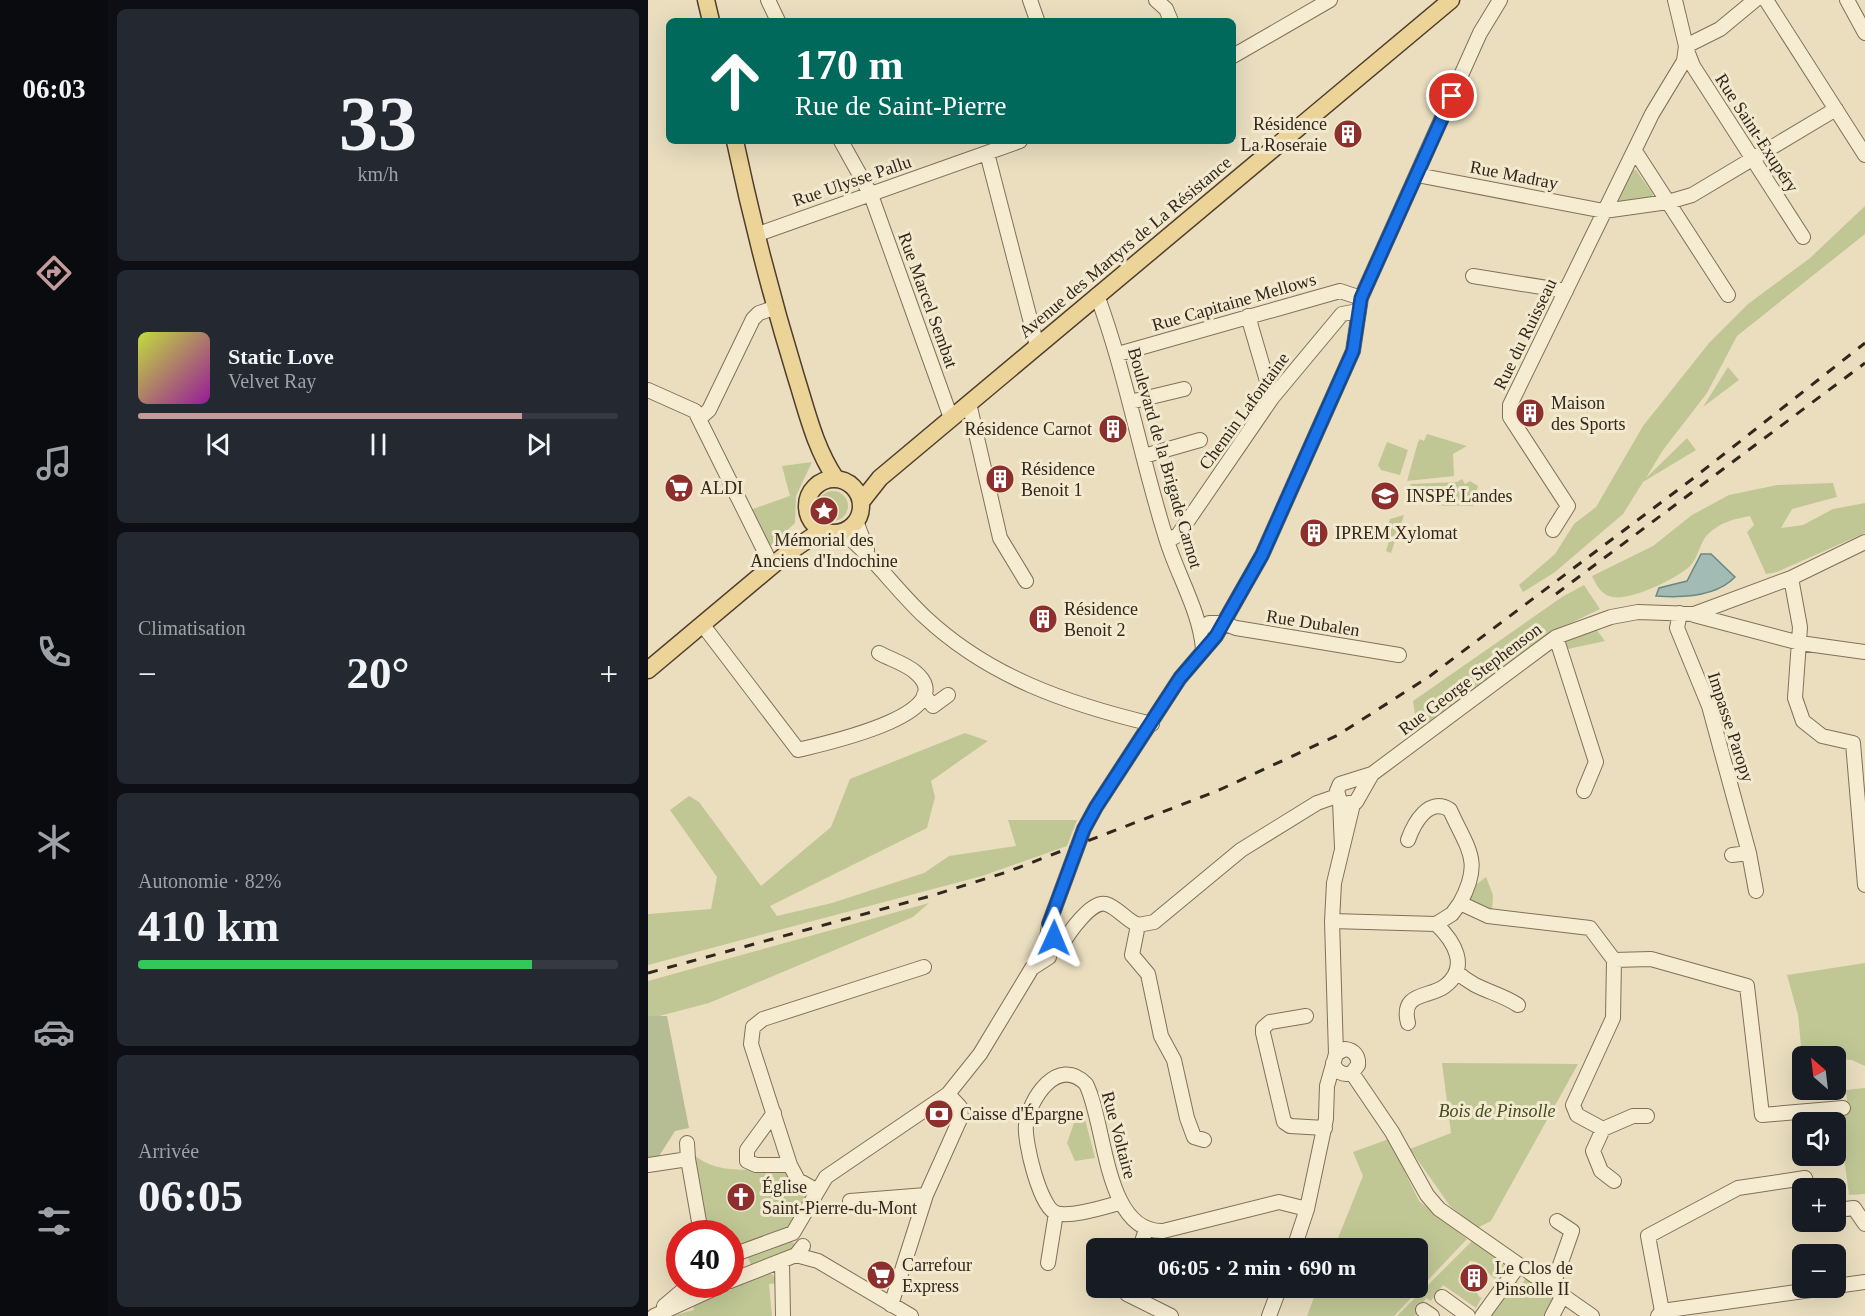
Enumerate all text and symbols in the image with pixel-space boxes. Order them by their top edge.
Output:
icon: ahead [696,42,774,120]
text: 170 m [795,42,904,88]
pin [1426,70,1477,121]
street label: Rue Saint-Exupéry [1711,70,1803,196]
text: 06:03 [23,74,86,104]
icon: arrive [1435,79,1468,112]
text: 33 [339,80,417,167]
text: Rue de Saint-Pierre [795,91,1006,121]
place label: Résidence La Roseraie [1241,114,1327,155]
building icon: Résidence La Roseraie [1332,118,1364,150]
street label: Rue Ulysse Pallu [790,151,914,211]
street label: Avenue des Martyrs de La Résistance [1015,152,1235,342]
street label: Rue Madray [1468,157,1560,193]
text: km/h [357,163,399,185]
street label: Rue Marcel Sembat [894,229,962,371]
icon: directions [33,252,75,294]
street label: Rue Capitaine Mellows [1150,269,1318,335]
street label: Rue du Ruisseau [1489,275,1561,393]
text: Static Love [228,344,334,369]
street label: Boulevard de la Brigade Carnot [1124,345,1206,571]
street label: Chemin Lafontaine [1195,349,1293,473]
text: Velvet Ray [228,370,316,392]
place label: Maison des Sports [1551,393,1626,434]
building icon: Maison des Sports [1514,397,1546,429]
building icon: Résidence Carnot [1097,413,1129,445]
place label: Résidence Carnot [965,419,1092,439]
icon: previous [202,428,235,461]
icon: pause [362,428,395,461]
icon: next [522,428,555,461]
icon: music [33,442,75,484]
place label: Résidence Benoit 1 [1021,459,1095,500]
building icon: Résidence Benoit 1 [984,463,1016,495]
supermarket icon: ALDI [663,472,695,504]
place label: ALDI [700,478,743,498]
school or university icon: INSPÉ Landes [1369,480,1401,512]
place label: INSPÉ Landes [1406,485,1513,506]
place icon: Mémorial des Anciens d'Indochine [808,495,840,527]
building icon: IPREM Xylomat [1298,517,1330,549]
place label: IPREM Xylomat [1335,523,1458,543]
place label: Mémorial des Anciens d'Indochine [750,530,898,571]
place label: Résidence Benoit 2 [1064,599,1138,640]
building icon: Résidence Benoit 2 [1027,603,1059,635]
street label: Rue Dubalen [1265,606,1361,640]
text: Climatisation [138,617,246,639]
street label: Rue George Stephenson [1395,619,1545,739]
icon: phone [33,631,75,673]
text: 20° [347,648,410,698]
text: − [138,656,157,692]
text: + [599,656,618,692]
street label: Impasse Paropy [1704,669,1758,785]
icon: climate [33,821,75,863]
text: Autonomie · 82% [138,870,281,892]
text: 410 km [138,901,279,951]
position arrow [1022,906,1086,970]
icon: car [33,1011,75,1053]
north arrow [1792,1046,1846,1100]
map controls [1792,1046,1846,1298]
street label: Rue Voltaire [1098,1089,1140,1181]
bank icon: Caisse d'Épargne [923,1098,955,1130]
park label: Bois de Pinsolle [1439,1101,1556,1121]
place label: Caisse d'Épargne [960,1103,1083,1124]
button: sound [1792,1112,1846,1166]
text: Arrivée [138,1140,199,1162]
text: 06:05 [138,1171,243,1221]
place label: Église Saint-Pierre-du-Mont [762,1176,917,1218]
button: + [1792,1178,1846,1232]
church icon: Église Saint-Pierre-du-Mont [725,1181,757,1213]
icon: filters [33,1200,75,1242]
speed limit sign: 40 [666,1220,744,1298]
button: − [1792,1244,1846,1298]
place label: Carrefour Express [902,1255,972,1296]
text: 06:05 · 2 min · 690 m [1158,1255,1356,1280]
place label: Le Clos de Pinsolle II [1495,1258,1573,1299]
supermarket icon: Carrefour Express [865,1259,897,1291]
building icon: Le Clos de Pinsolle II [1458,1262,1490,1294]

